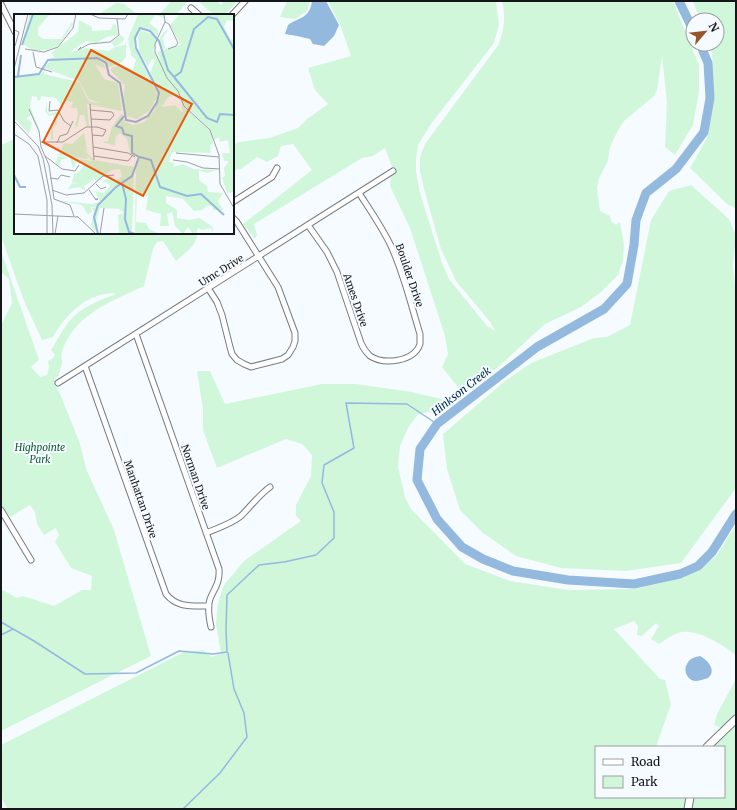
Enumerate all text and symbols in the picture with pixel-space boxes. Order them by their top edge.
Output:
north arrow [685,12,725,52]
inset map [14,14,234,234]
text: N [706,20,722,35]
street label: Boulder Drive [393,242,426,309]
street label: Umc Drive [196,252,246,289]
street label: Ames Drive [340,271,371,329]
water label: Hinkson Creek [428,363,494,419]
park label: Highpointe Park [14,441,65,466]
street label: Norman Drive [178,443,213,512]
street label: Manhattan Drive [121,458,160,540]
legend [595,746,725,798]
text: Road [631,754,660,769]
text: Park [631,774,658,789]

